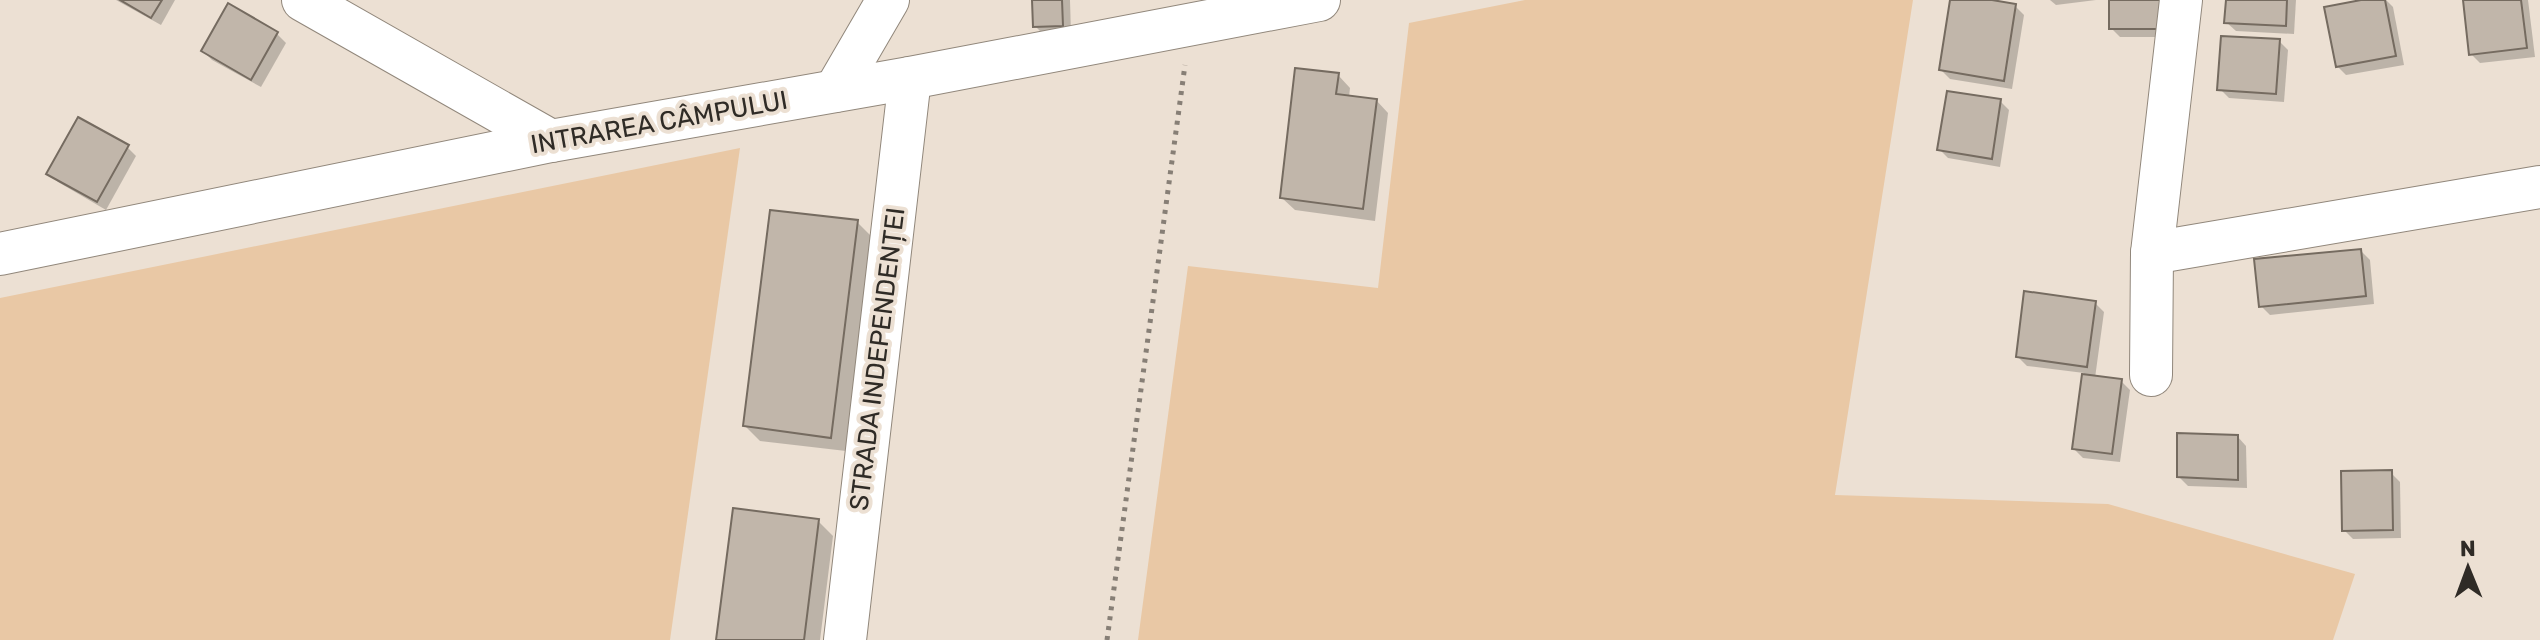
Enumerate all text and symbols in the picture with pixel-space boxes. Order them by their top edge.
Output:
street label: INTRAREA CÂMPULUI [528,85,790,160]
street label: STRADA INDEPENDENȚEI [844,206,911,512]
north arrow [2428,528,2508,608]
text: N [2460,535,2476,562]

